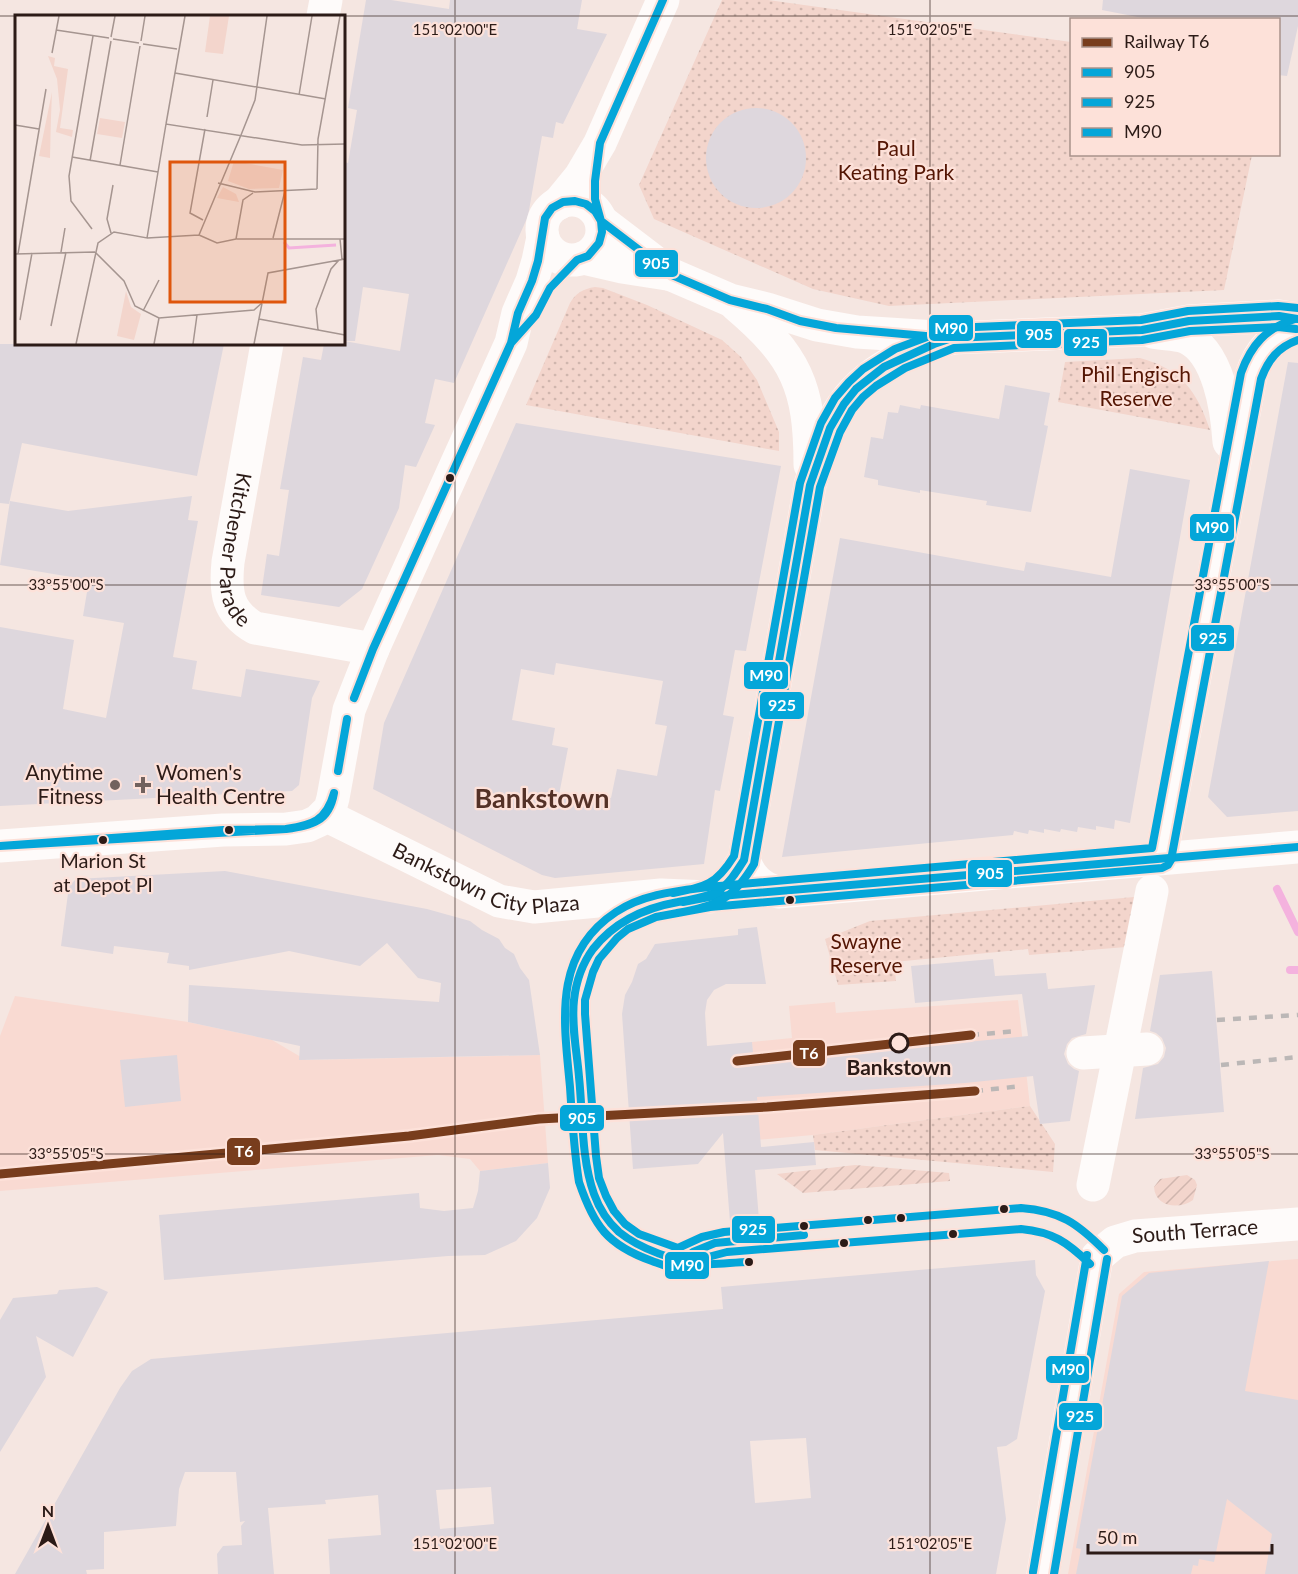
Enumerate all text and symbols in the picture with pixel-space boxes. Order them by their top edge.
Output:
inset map [15,15,345,345]
legend [1070,18,1280,156]
text: 151°02'00"E [413,20,497,38]
text: 151°02'05"E [888,20,972,38]
text: Railway T6 [1124,30,1209,52]
text: 905 [1124,60,1155,82]
text: 925 [1124,90,1155,112]
text: M90 [1124,120,1162,142]
park label: Paul Keating Park [838,135,955,184]
line badge: 905 [634,249,679,278]
text: 905 [642,253,670,272]
line badge: M90 [928,314,974,342]
text: M90 [934,318,968,337]
line badge: 905 [1016,320,1062,349]
text: 905 [1025,324,1053,343]
line badge: 925 [1063,328,1108,357]
text: 925 [1072,332,1100,351]
park label: Phil Engisch Reserve [1081,361,1191,410]
street label: Kitchener Parade [216,471,258,631]
unlabelled marker [444,472,456,484]
line badge: M90 [1189,513,1235,542]
text: M90 [1195,517,1229,536]
text: 33°55'00"S [28,575,104,593]
text: 33°55'00"S [1194,575,1270,593]
line badge: 925 [1190,624,1235,652]
text: 925 [1199,628,1227,647]
line badge: M90 [743,661,789,690]
text: M90 [749,665,783,684]
line badge: 925 [759,691,805,720]
text: 925 [768,695,796,714]
place label: Anytime Fitness [25,759,103,808]
place label: Women's Health Centre [156,759,285,808]
marker: Women's Health Centre [134,776,152,794]
marker: Anytime Fitness [108,778,122,792]
district label: Bankstown [475,781,609,814]
unlabelled marker [223,824,235,836]
marker: Marion St at Depot Pl [97,834,109,846]
street label: Bankstown City Plaza [389,836,580,918]
place label: Marion St at Depot Pl [53,848,153,896]
line badge: 905 [967,859,1013,888]
text: 905 [976,863,1004,882]
unlabelled marker [784,894,796,906]
park label: Swayne Reserve [829,928,903,977]
marker: Bankstown [889,1033,909,1053]
line badge: T6 [792,1039,826,1067]
text: T6 [800,1043,818,1062]
place label: Bankstown [847,1054,951,1079]
line badge: 905 [559,1104,605,1132]
text: 905 [568,1108,596,1127]
line badge: T6 [226,1137,261,1166]
text: T6 [235,1141,253,1160]
text: 33°55'05"S [28,1144,104,1162]
text: 33°55'05"S [1194,1144,1270,1162]
unlabelled marker [998,1203,1010,1215]
unlabelled marker [895,1212,907,1224]
street label: South Terrace [1131,1213,1259,1247]
unlabelled marker [862,1214,874,1226]
line badge: 925 [731,1215,776,1244]
text: 925 [739,1219,767,1238]
unlabelled marker [798,1220,810,1232]
unlabelled marker [947,1228,959,1240]
unlabelled marker [838,1237,850,1249]
line badge: M90 [664,1251,710,1280]
text: M90 [670,1255,704,1274]
unlabelled marker [743,1256,755,1268]
line badge: M90 [1045,1355,1090,1384]
text: M90 [1051,1359,1085,1378]
line badge: 925 [1058,1402,1103,1431]
text: 925 [1066,1406,1094,1425]
north arrow [18,1496,78,1556]
text: N [42,1501,54,1520]
scale bar [1088,1517,1272,1555]
text: 50 m [1097,1526,1137,1548]
text: 151°02'00"E [413,1534,497,1552]
text: 151°02'05"E [888,1534,972,1552]

